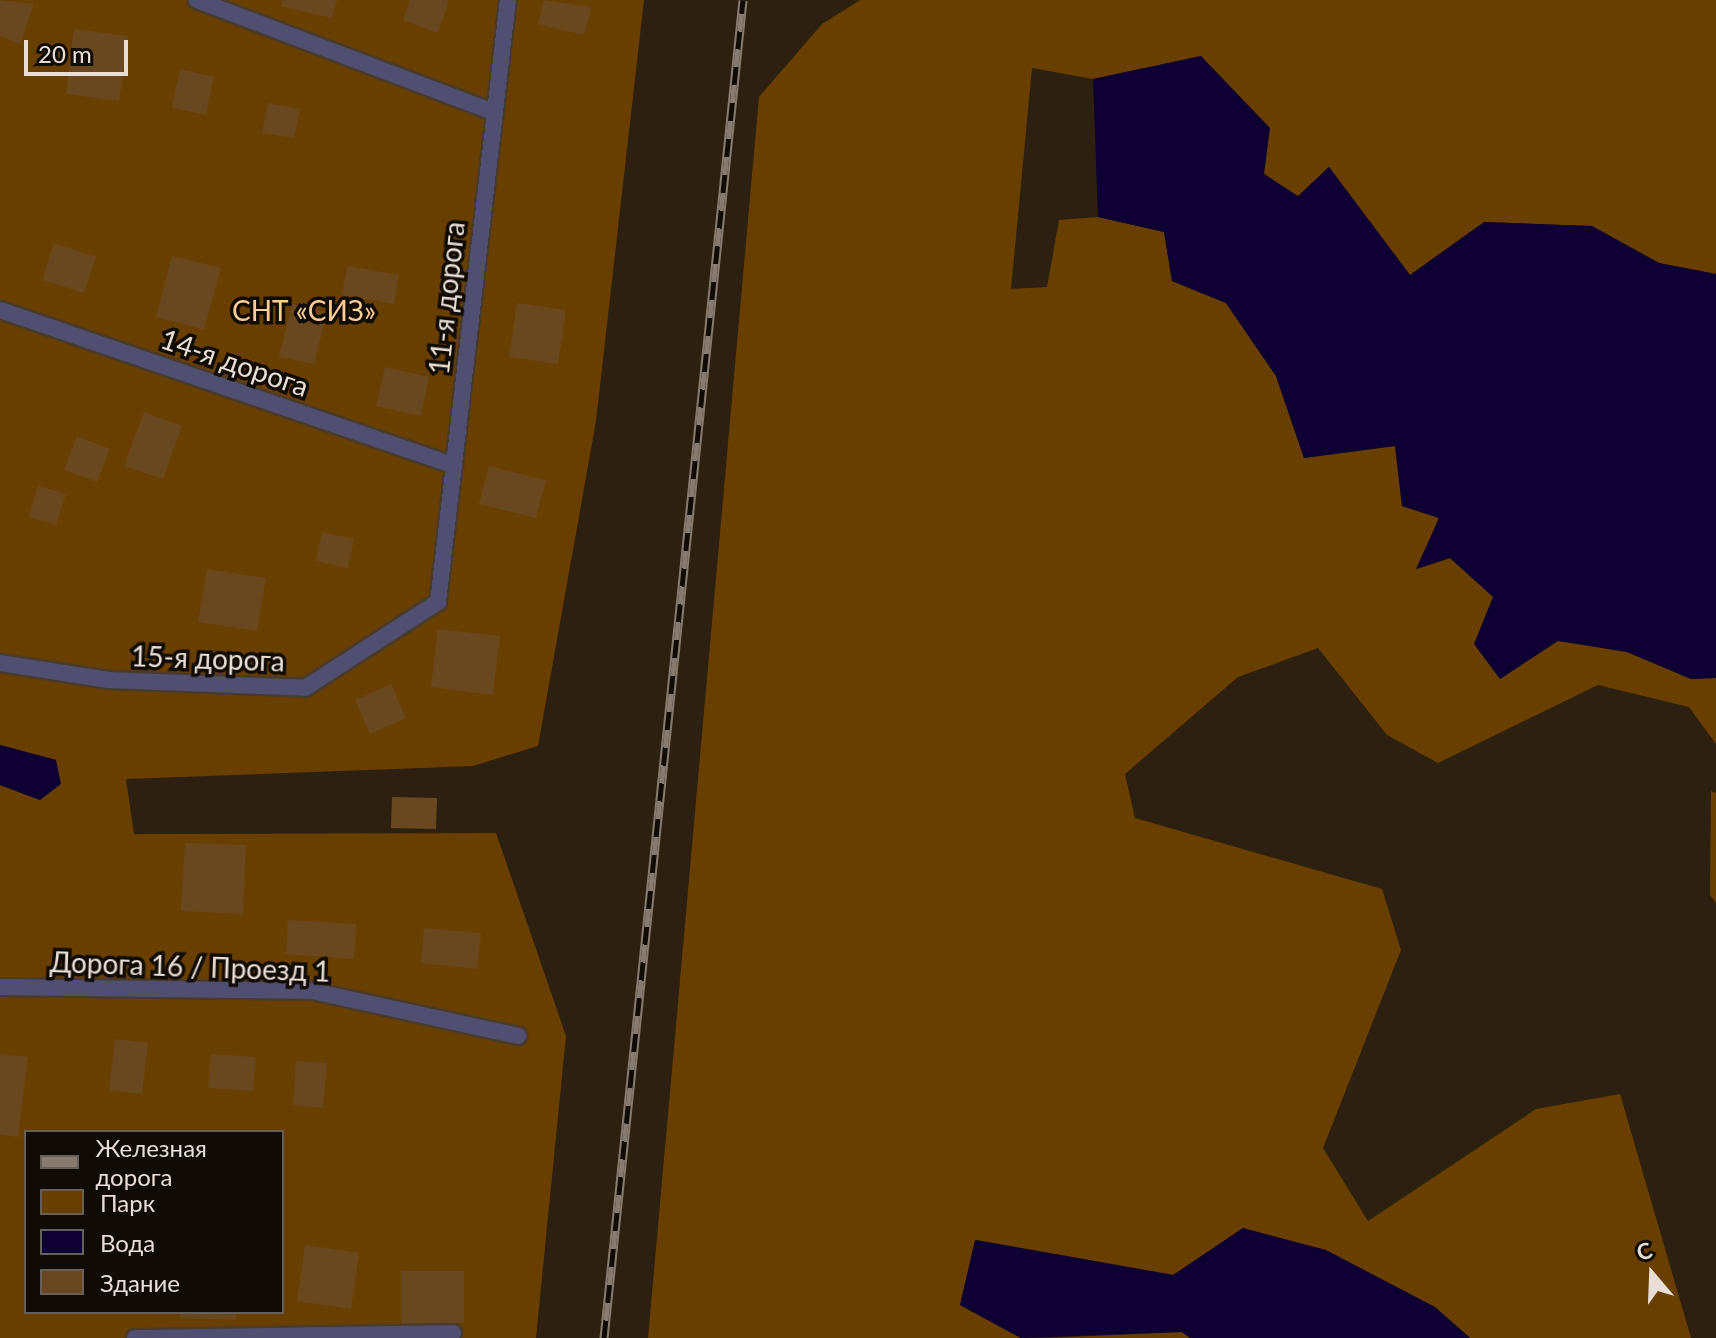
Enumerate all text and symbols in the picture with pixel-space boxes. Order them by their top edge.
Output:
scale bar [28,24,132,74]
text: 20 m [38,39,92,68]
street label: 11-я дорога [421,220,471,376]
park label: СНТ «СИЗ» [232,293,376,327]
street label: 14-я дорога [157,321,313,403]
street label: 15-я дорога [131,639,285,677]
street label: Дорога 16 / Проезд 1 [49,944,331,988]
legend [24,1130,284,1314]
text: Железная дорога [95,1133,207,1191]
text: Парк [100,1188,155,1217]
text: Вода [100,1228,155,1257]
north arrow [1612,1234,1692,1314]
text: С [1633,1236,1655,1266]
text: Здание [100,1268,180,1297]

